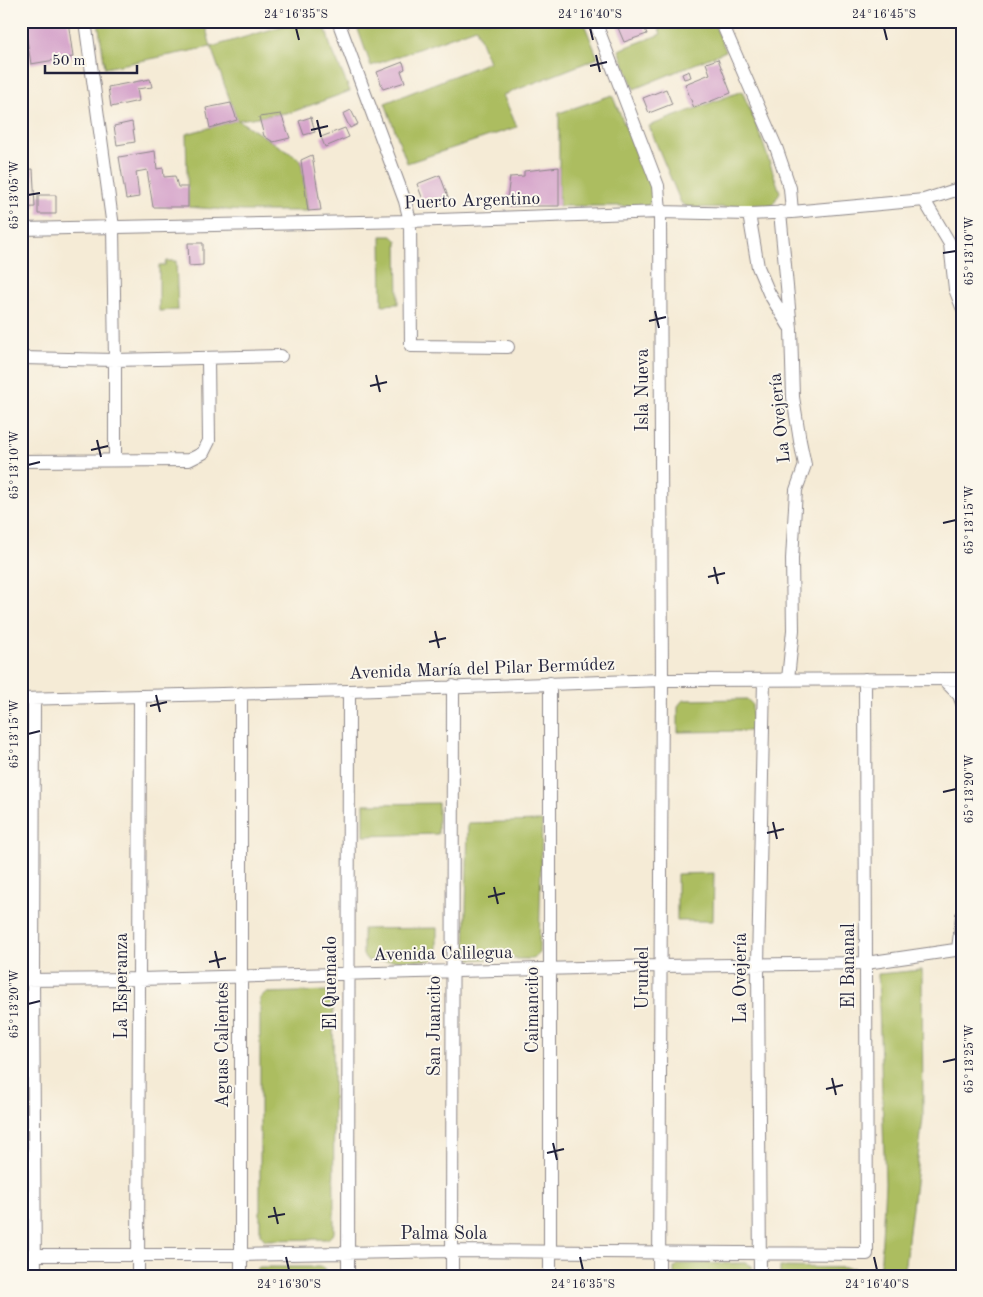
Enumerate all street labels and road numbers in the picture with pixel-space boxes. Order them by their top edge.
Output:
street label: Puerto Argentino [404,190,541,212]
street label: Isla Nueva [634,348,652,432]
street label: La Ovejería [766,372,794,464]
street label: Avenida María del Pilar Bermúdez [349,655,615,683]
street label: El Bananal [840,923,858,1009]
street label: La Esperanza [113,933,131,1039]
street label: La Ovejería [732,933,750,1023]
street label: El Quemado [322,936,340,1030]
street label: Avenida Calilegua [373,944,513,964]
street label: Urundel [634,946,652,1010]
street label: Caimancito [524,967,542,1053]
street label: San Juancito [426,976,444,1076]
street label: Aguas Calientes [214,982,232,1108]
street label: Palma Sola [400,1225,488,1243]

